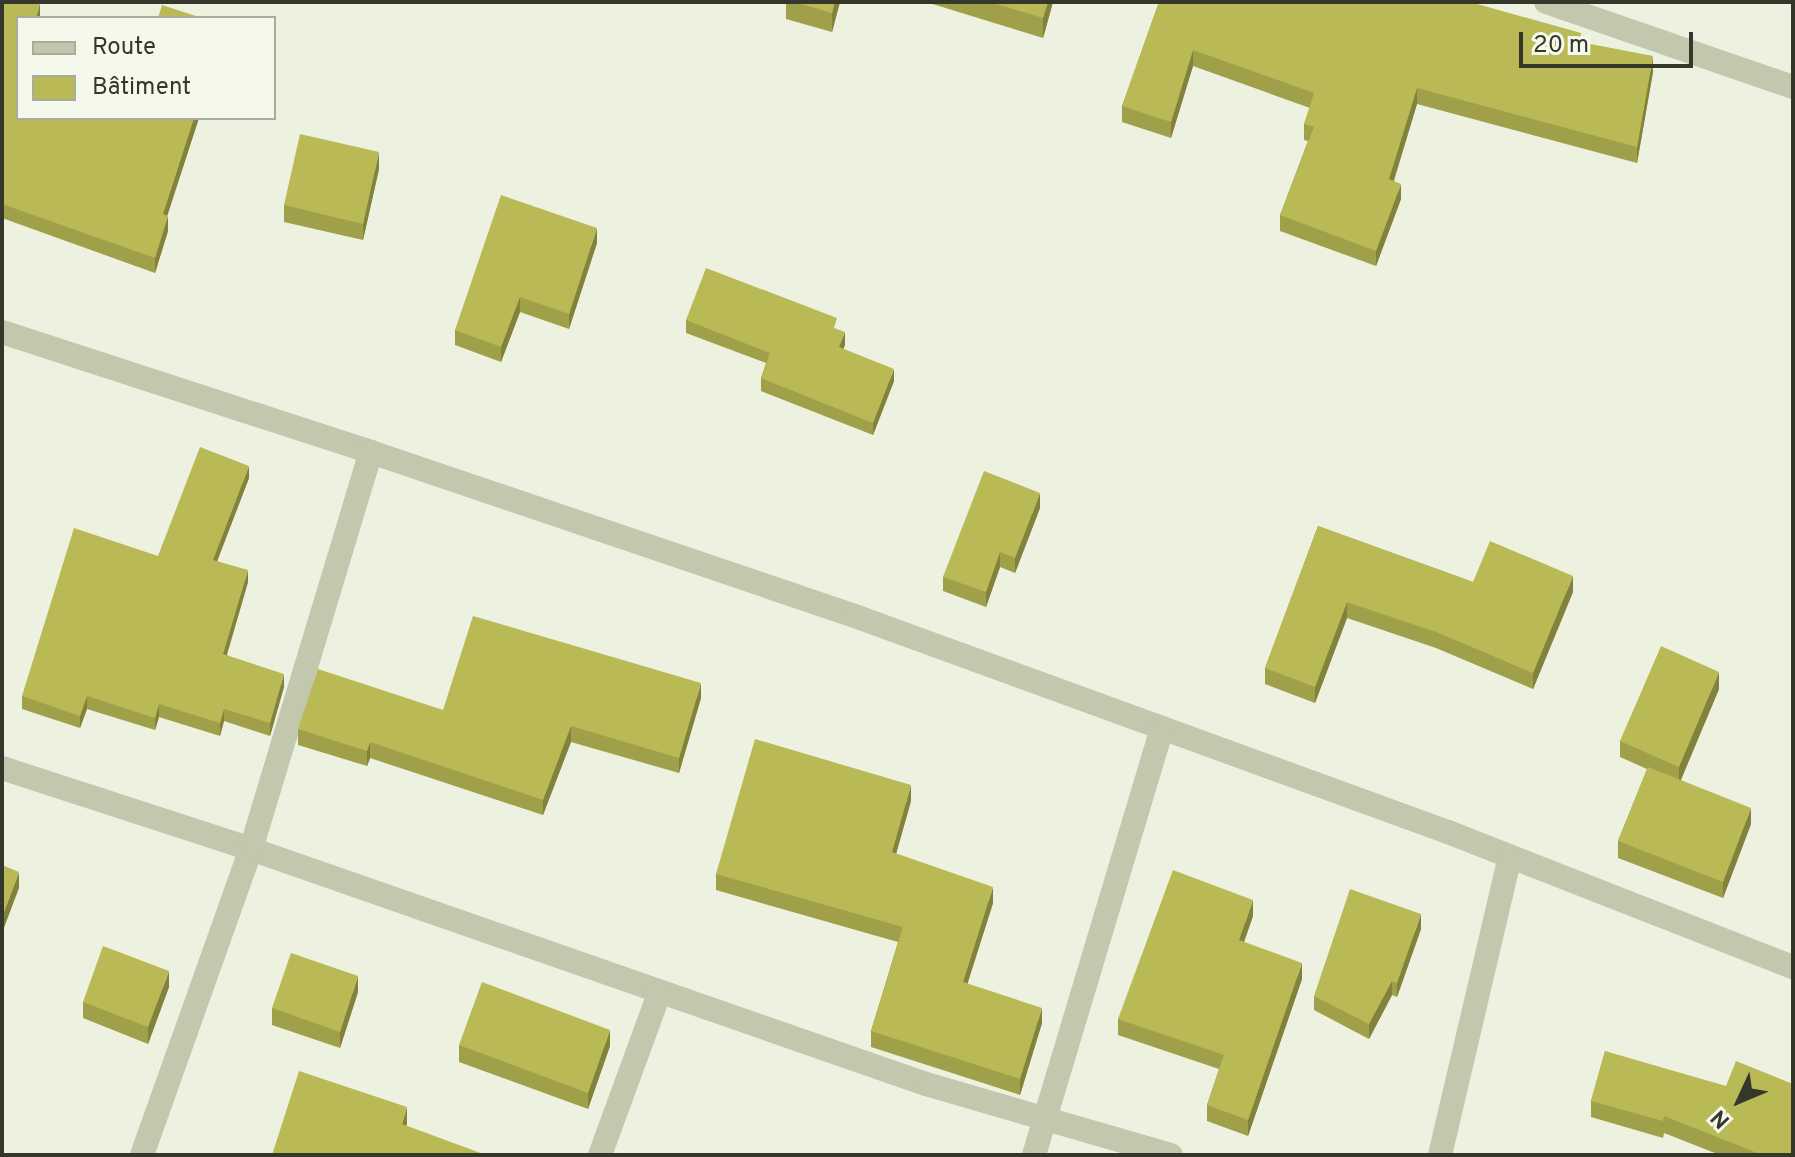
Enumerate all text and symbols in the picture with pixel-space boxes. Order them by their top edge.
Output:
legend [16,16,276,120]
scale bar [1523,16,1697,66]
text: 20 m [1533,31,1589,61]
text: Route [92,33,156,63]
text: Bâtiment [92,73,191,103]
north arrow [1699,1061,1779,1141]
text: N [1706,1103,1737,1133]

